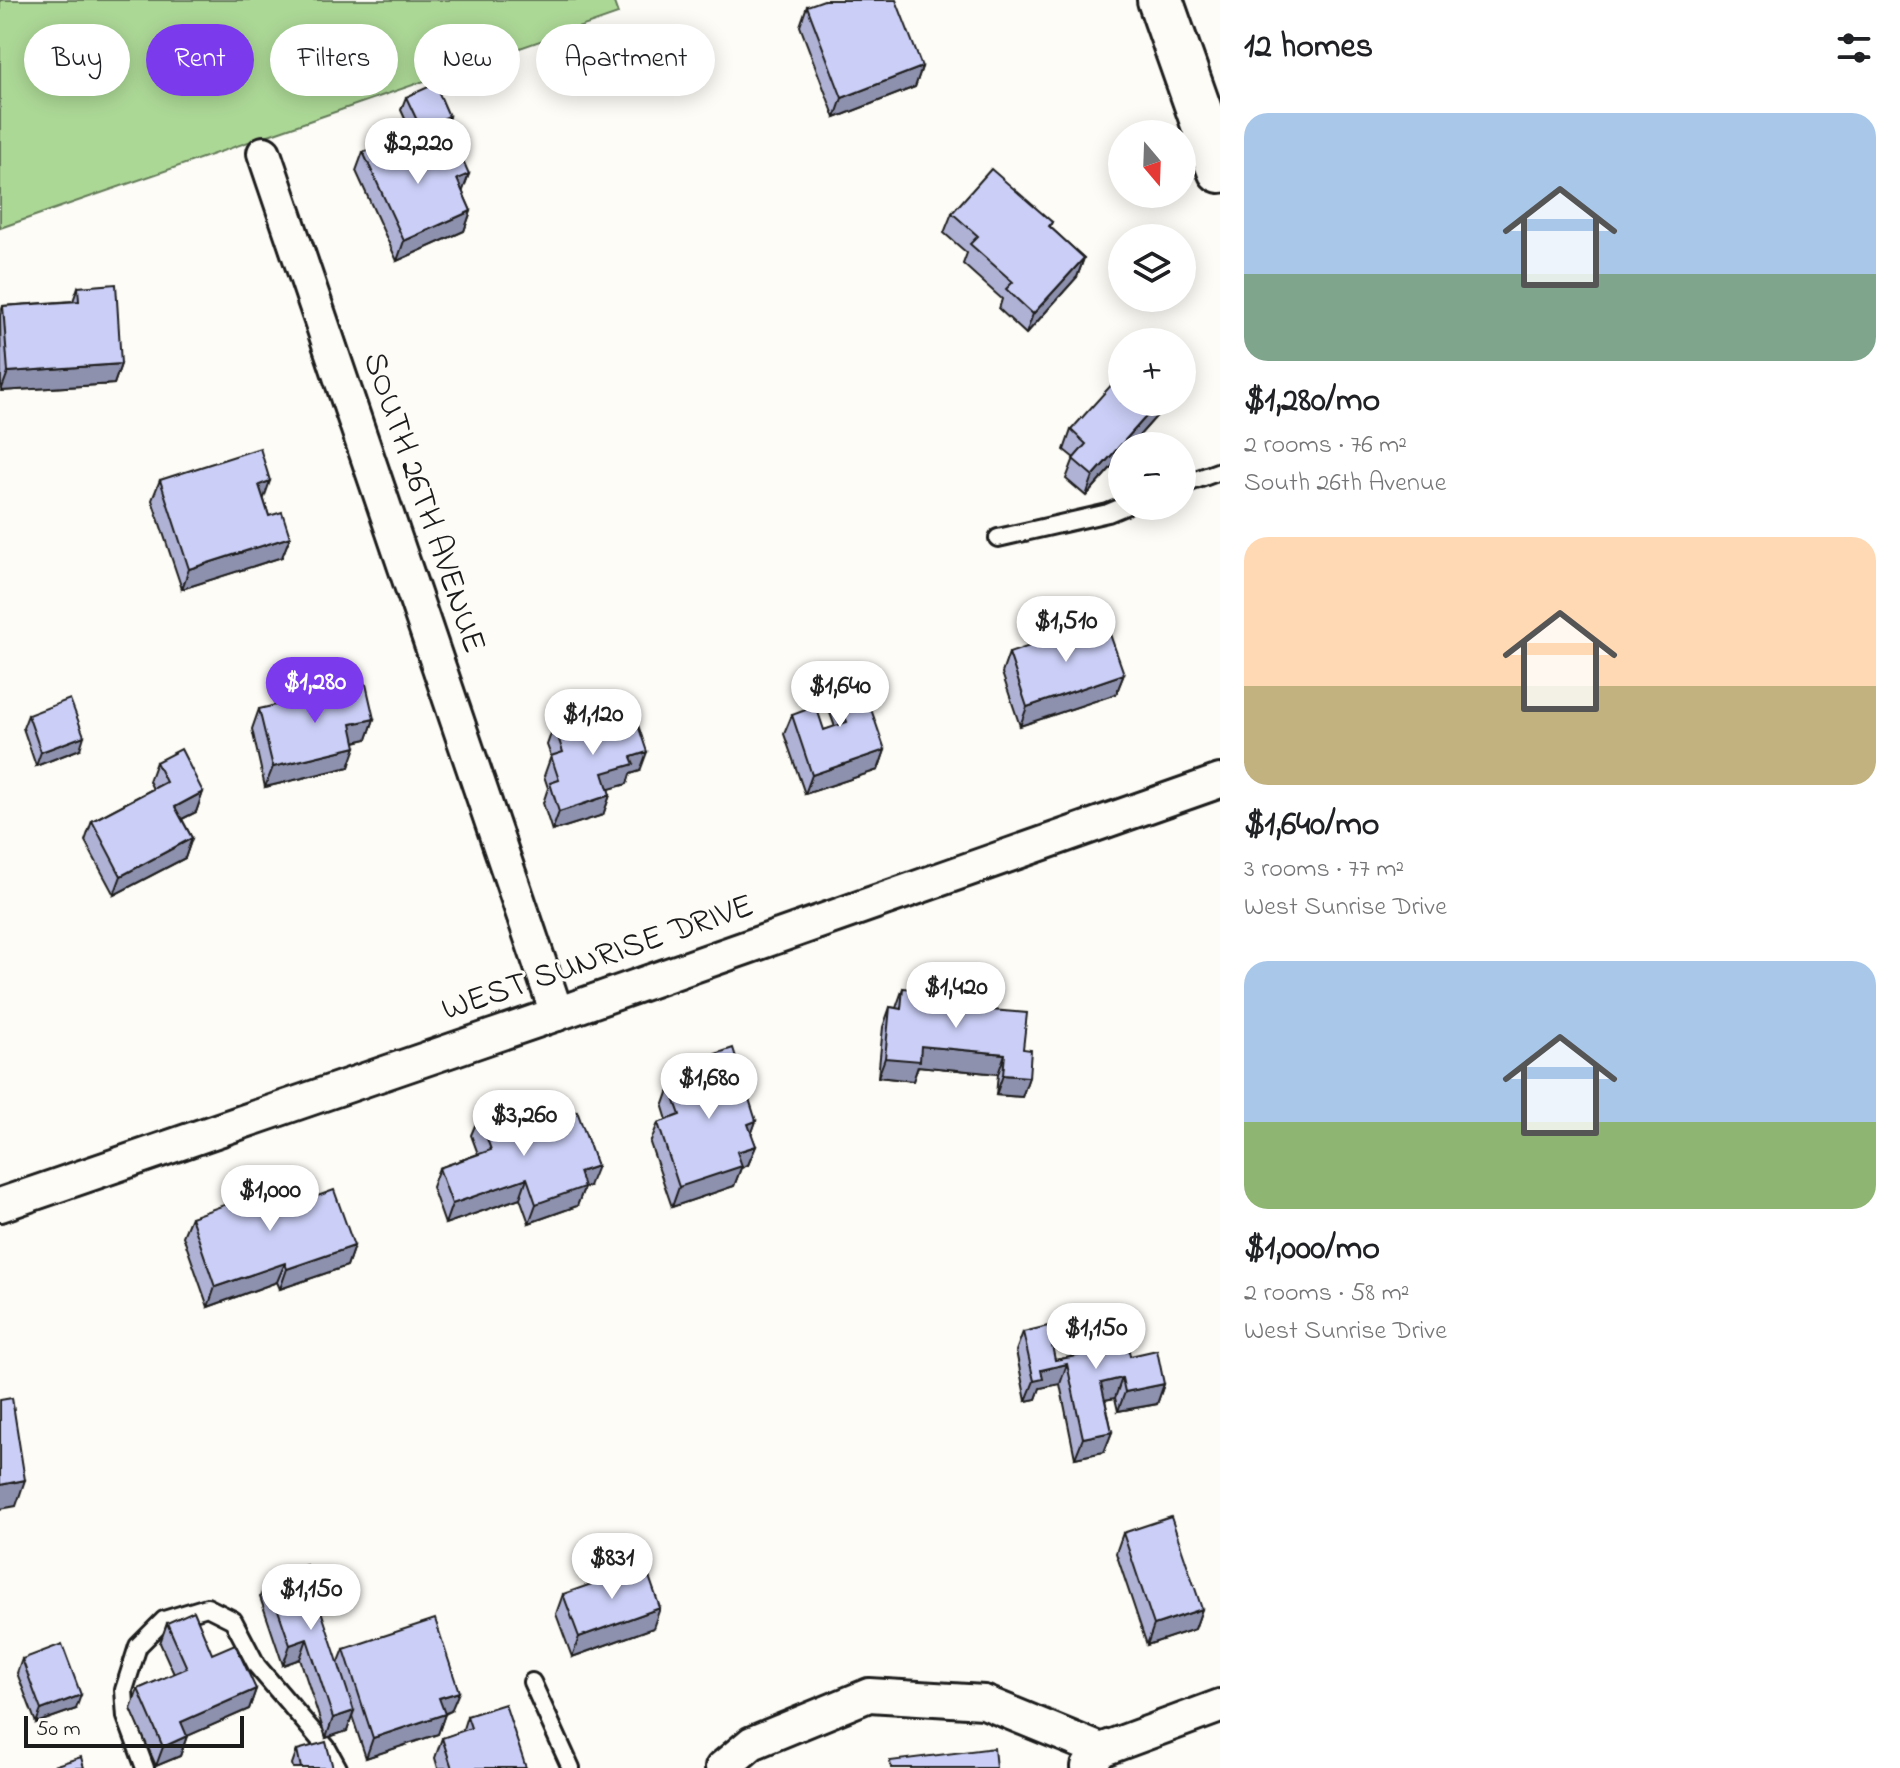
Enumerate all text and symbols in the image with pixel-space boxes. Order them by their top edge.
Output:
text: 12 homes [1244,23,1373,73]
chip: Buy [24,24,130,96]
chip: Rent [146,24,254,96]
chip: Filters [270,24,398,96]
chip: New [414,24,520,96]
chip: Apartment [536,24,715,96]
icon: filters [1832,26,1876,70]
pin: $2,220 [353,118,483,186]
north arrow [1108,120,1196,208]
map controls [1108,120,1196,520]
text: $2,220 [383,125,453,163]
icon: home [1488,165,1632,309]
button: layers [1108,224,1196,312]
button: + [1108,328,1196,416]
street label: SOUTH 26TH AVENUE [348,346,498,660]
text: $1,280/mo [1244,377,1380,427]
text: 2 rooms · 76 m² [1244,427,1407,465]
button: − [1108,432,1196,520]
text: South 26th Avenue [1244,465,1446,503]
icon: home [1488,589,1632,733]
pin: $1,510 [1001,596,1131,664]
text: $1,510 [1035,603,1097,641]
pin: $1,280 [250,657,380,725]
pin: $1,640 [775,661,905,729]
text: $1,280 [284,664,346,702]
text: $1,640 [809,668,871,706]
pin: $1,120 [528,689,658,757]
text: $1,120 [563,696,623,734]
text: $1,640/mo [1244,801,1380,851]
text: 3 rooms · 77 m² [1244,851,1404,889]
street label: WEST SUNRISE DRIVE [435,882,761,1036]
text: West Sunrise Drive [1244,889,1447,927]
pin: $1,420 [891,962,1021,1030]
text: $1,420 [924,969,988,1007]
icon: home [1488,1013,1632,1157]
pin: $1,680 [644,1053,774,1121]
text: $1,680 [679,1060,739,1098]
pin: $3,260 [459,1090,589,1158]
text: $3,260 [491,1097,557,1135]
pin: $1,000 [205,1165,335,1233]
text: $1,000 [239,1172,301,1210]
text: $1,000/mo [1244,1225,1380,1275]
text: 2 rooms · 58 m² [1244,1275,1410,1313]
pin: $1,150 [1031,1303,1161,1371]
text: $1,150 [1065,1310,1127,1348]
text: West Sunrise Drive [1244,1313,1447,1351]
pin: $831 [565,1533,659,1601]
text: $831 [590,1540,634,1578]
pin: $1,150 [246,1564,376,1632]
text: $1,150 [280,1571,342,1609]
scale bar [24,1712,244,1748]
text: 50 m [36,1714,81,1746]

